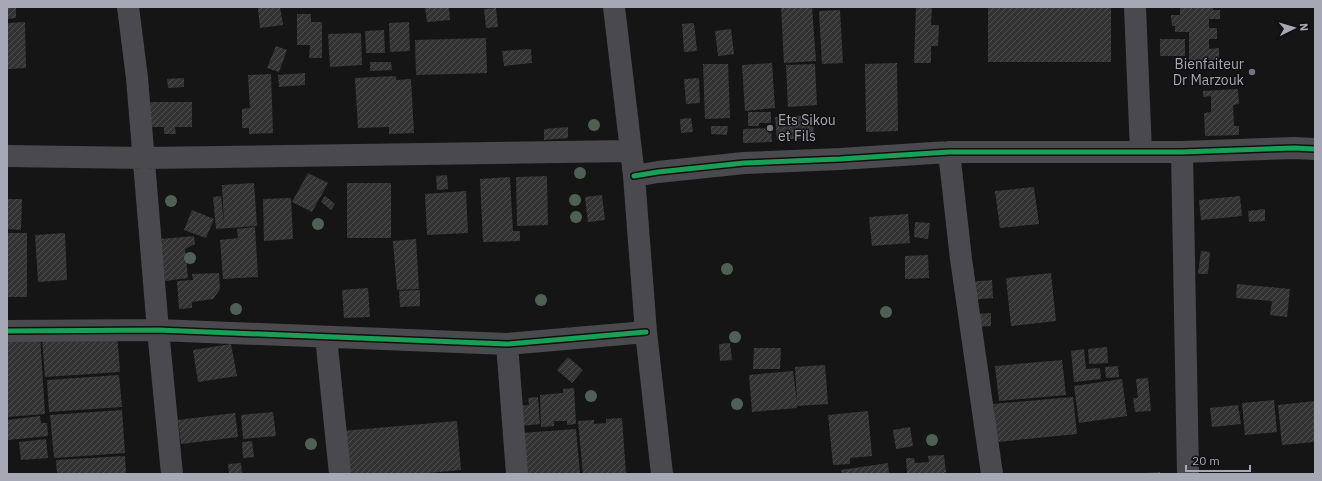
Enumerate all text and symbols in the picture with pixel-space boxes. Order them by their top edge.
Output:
north arrow [1274,8,1314,48]
text: N [1297,23,1311,32]
place label: Bienfaiteur Dr Marzouk [1173,55,1245,89]
marker: Bienfaiteur Dr Marzouk [1247,67,1257,77]
place label: Ets Sikou et Fils [778,111,836,145]
marker: Ets Sikou et Fils [765,123,775,133]
scale bar [1186,447,1250,473]
text: 20 m [1192,453,1220,468]

